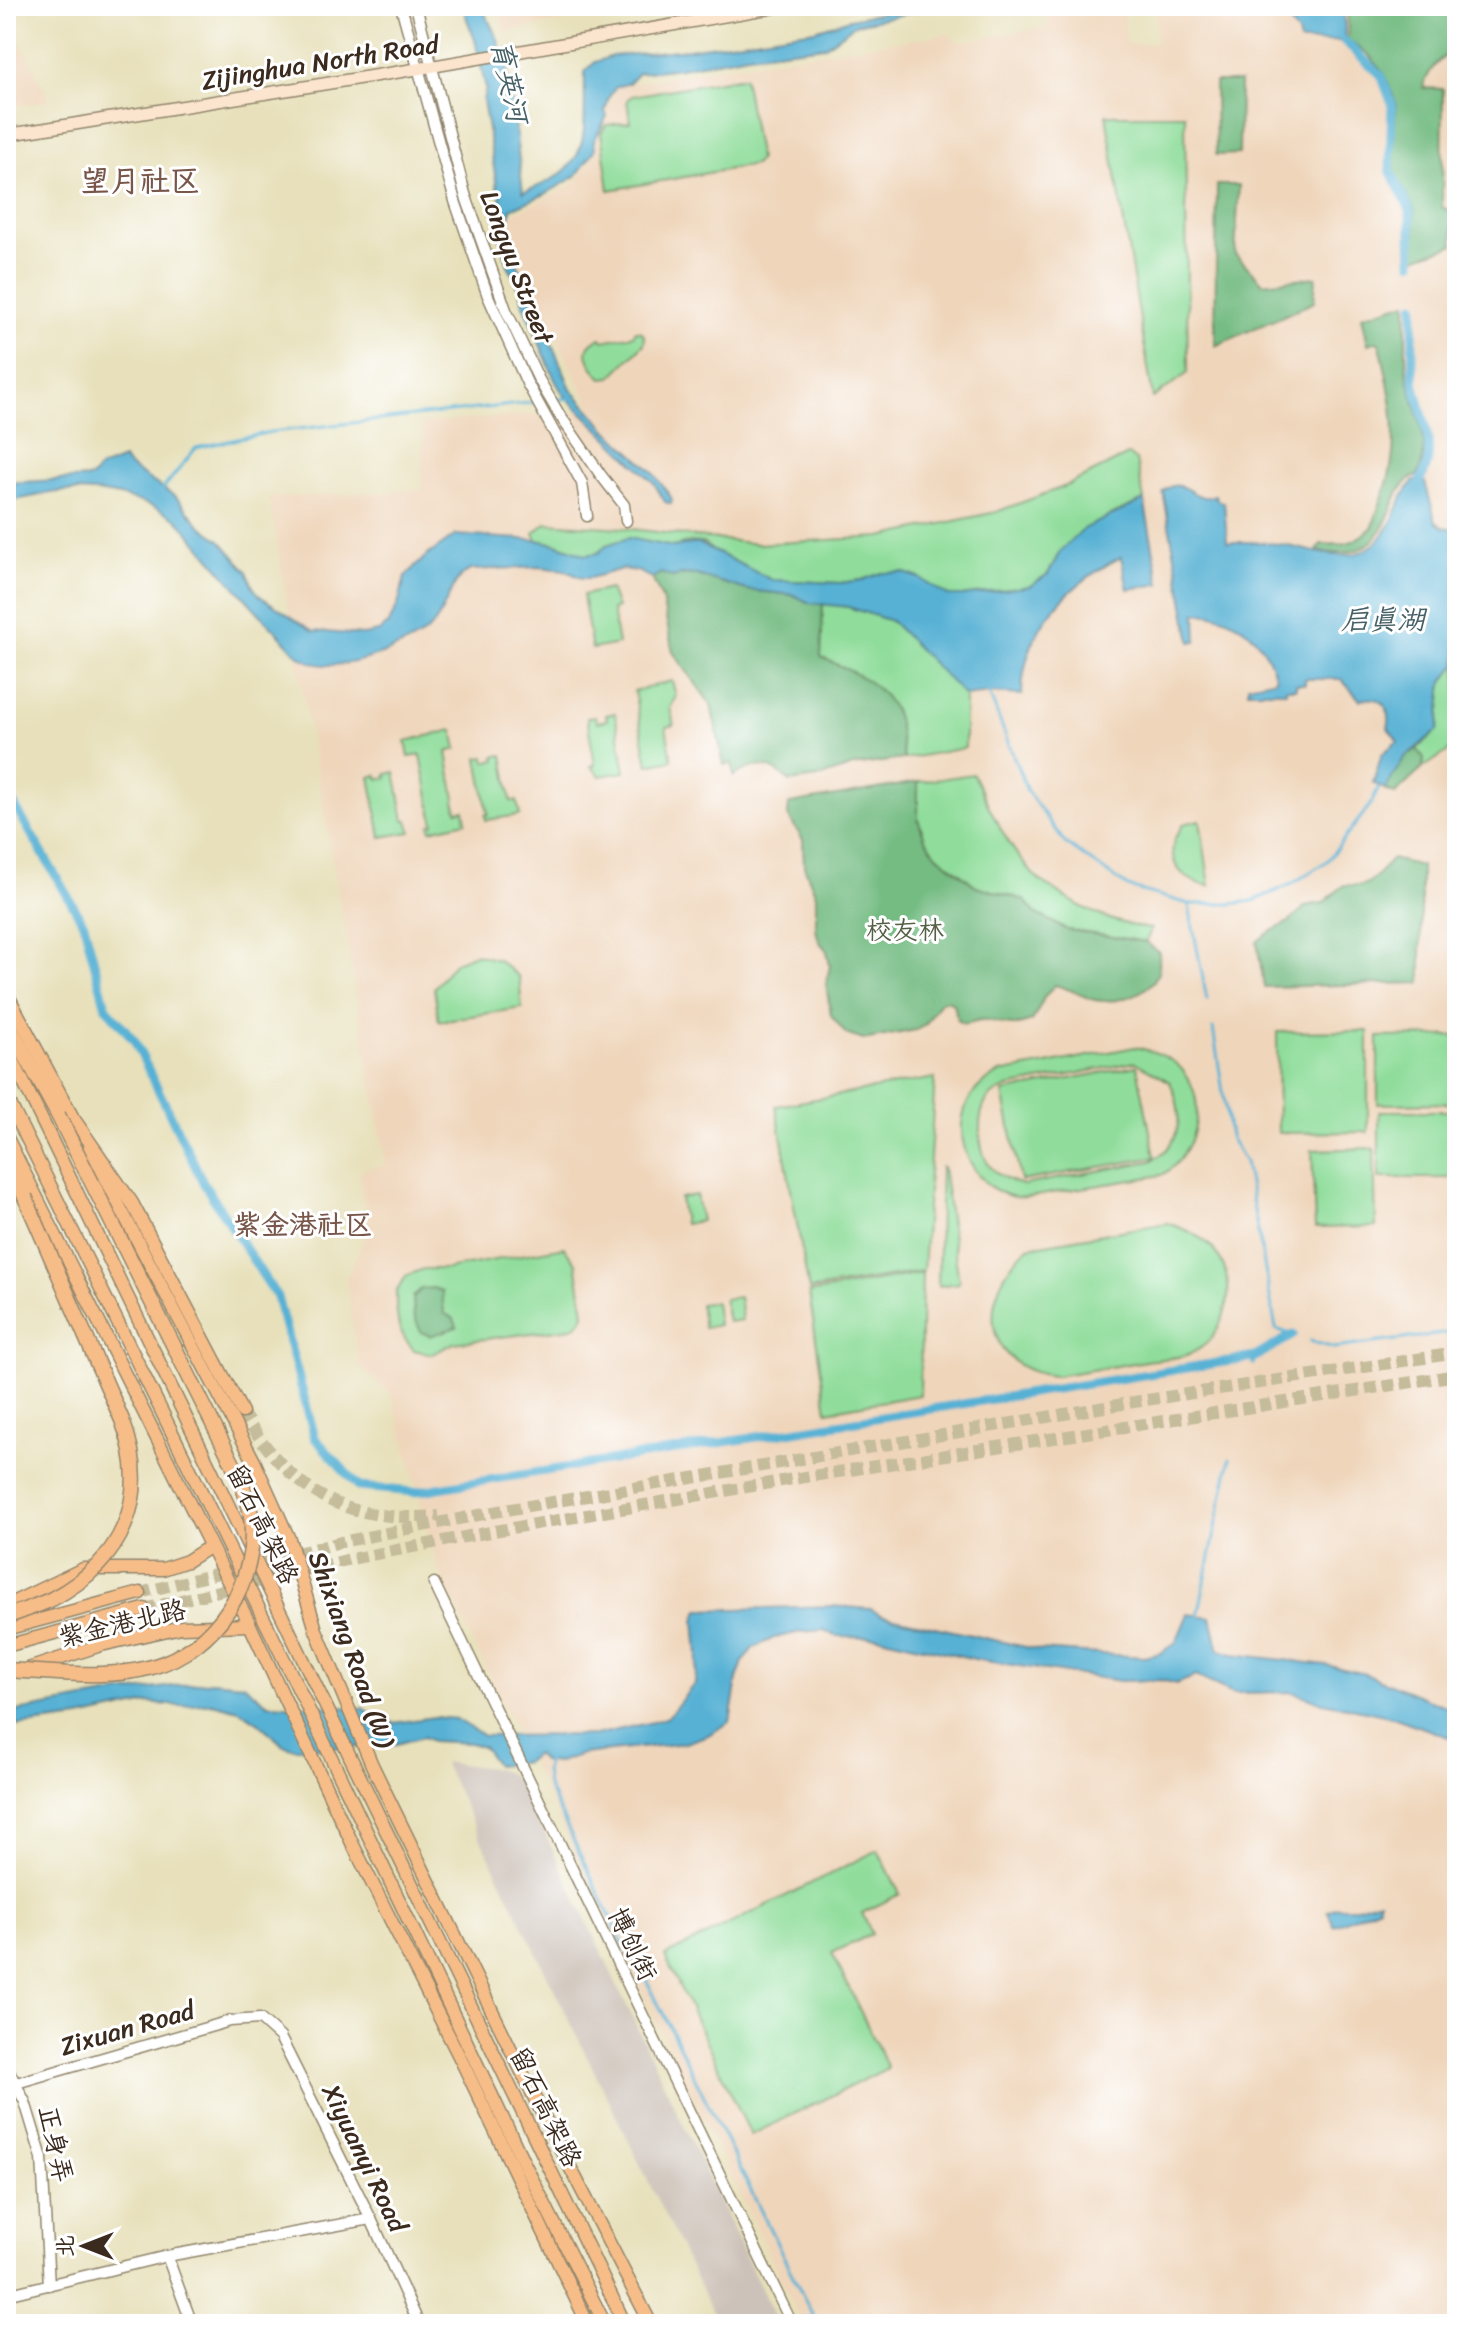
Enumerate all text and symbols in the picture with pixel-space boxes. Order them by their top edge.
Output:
street label: Zijinghua North Road [198,20,444,103]
water label: 育英河 [477,35,543,131]
district label: 望月社区 [80,154,200,208]
street label: Longyu Street [467,184,568,352]
water label: 启真湖 [1341,595,1428,644]
park label: 校友林 [866,907,944,953]
district label: 紫金港社区 [233,1200,373,1249]
street label: 留石高架路 [214,1455,312,1593]
street label: Shixiang Road (W) [295,1544,409,1755]
street label: 紫金港北路 [53,1586,191,1660]
street label: 博创街 [595,1899,671,1989]
street label: Zixuan Road [54,1986,202,2069]
street label: 留石高架路 [497,2038,595,2176]
street label: Xiyuanyi Road [309,2075,422,2242]
street label: 正身弄 [25,2101,87,2187]
north arrow [44,2206,124,2286]
text: 北 [45,2235,84,2257]

